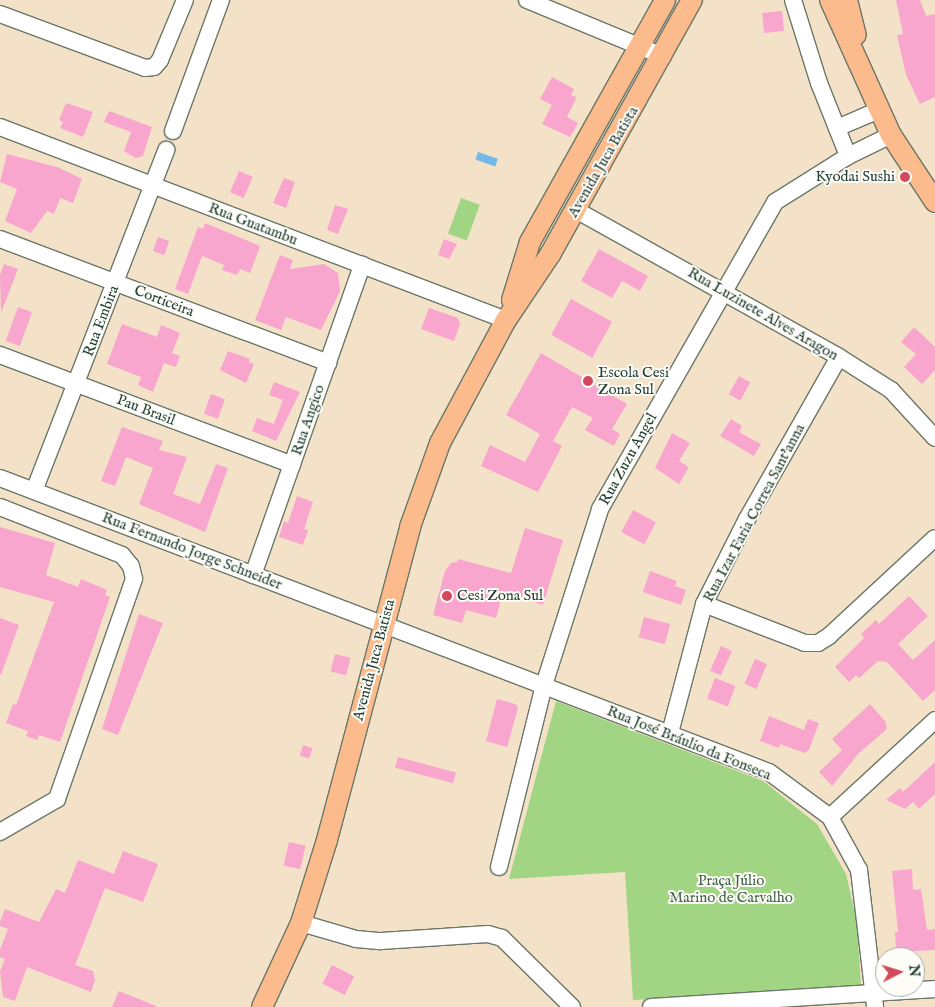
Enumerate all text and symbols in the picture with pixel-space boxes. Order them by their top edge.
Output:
street label: Avenida Juca Batista [564,103,642,221]
place label: Kyodai Sushi [815,168,895,186]
marker: Kyodai Sushi [899,171,911,183]
street label: Rua Guatambu [206,199,300,249]
street label: Rua Luzinete Alves Aragon [685,264,841,364]
street label: Corticeira [132,281,196,321]
street label: Rua Embira [79,283,123,359]
place label: Escola Cesi Zona Sul [598,363,669,398]
marker: Escola Cesi Zona Sul [582,375,594,387]
street label: Rua Angico [288,382,328,458]
street label: Pau Brasil [114,391,178,429]
street label: Rua Zuzu Angel [595,410,661,508]
street label: Rua Izar Faria Correa Sant'anna [699,421,809,605]
street label: Rua Fernando Jorge Schneider [99,508,285,594]
place label: Cesi Zona Sul [457,587,543,605]
marker: Cesi Zona Sul [441,590,453,602]
street label: Avenida Juca Batista [349,597,399,723]
street label: Rua José Bráulio da Fonseca [604,702,774,784]
park label: Praça Júlio Marino de Carvalho [669,871,793,906]
north arrow [875,947,925,997]
text: N [904,964,923,978]

